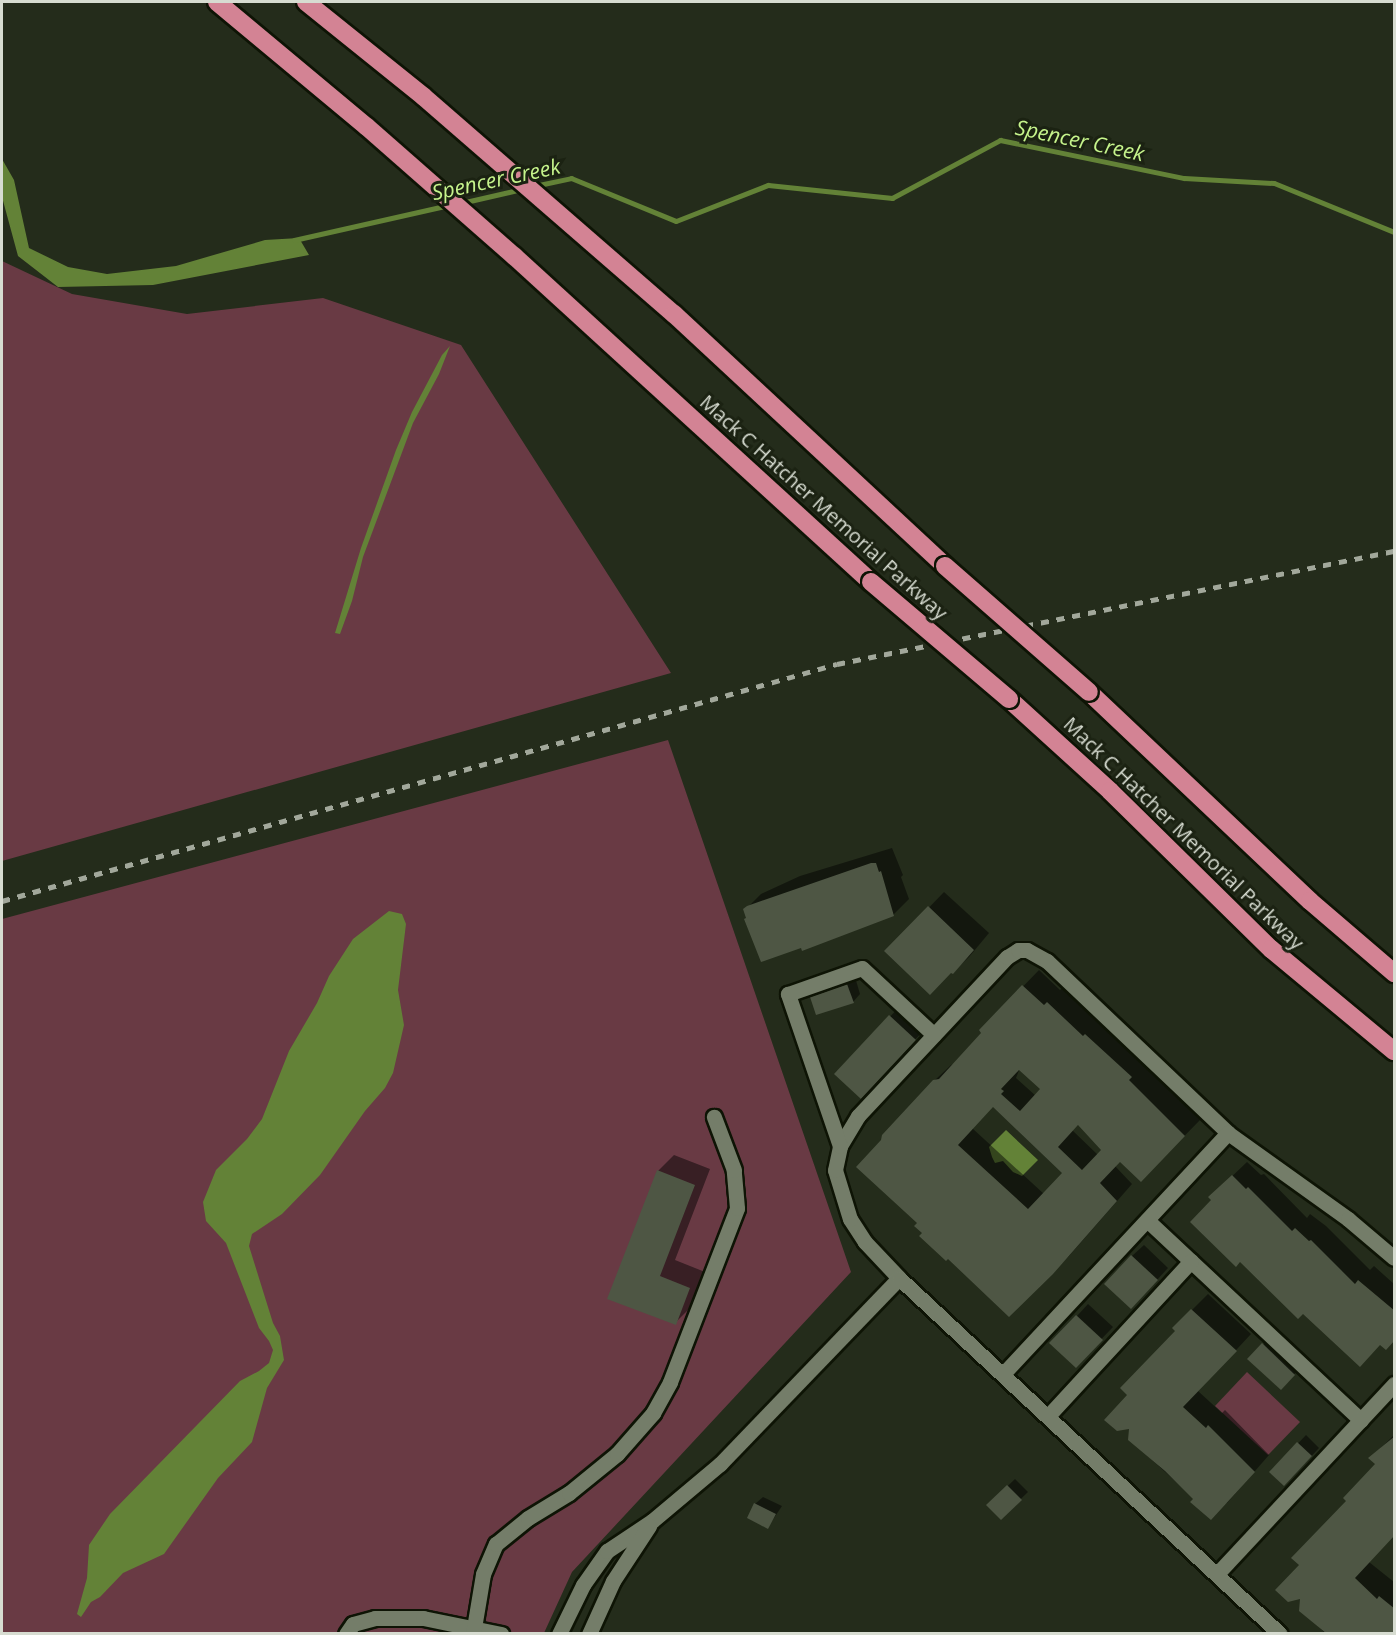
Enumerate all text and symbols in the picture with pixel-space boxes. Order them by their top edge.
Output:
water label: Spencer Creek [1013,114,1147,166]
water label: Spencer Creek [429,153,563,205]
street label: Mack C Hatcher Memorial Parkway [695,390,953,624]
street label: Mack C Hatcher Memorial Parkway [1059,712,1309,954]

